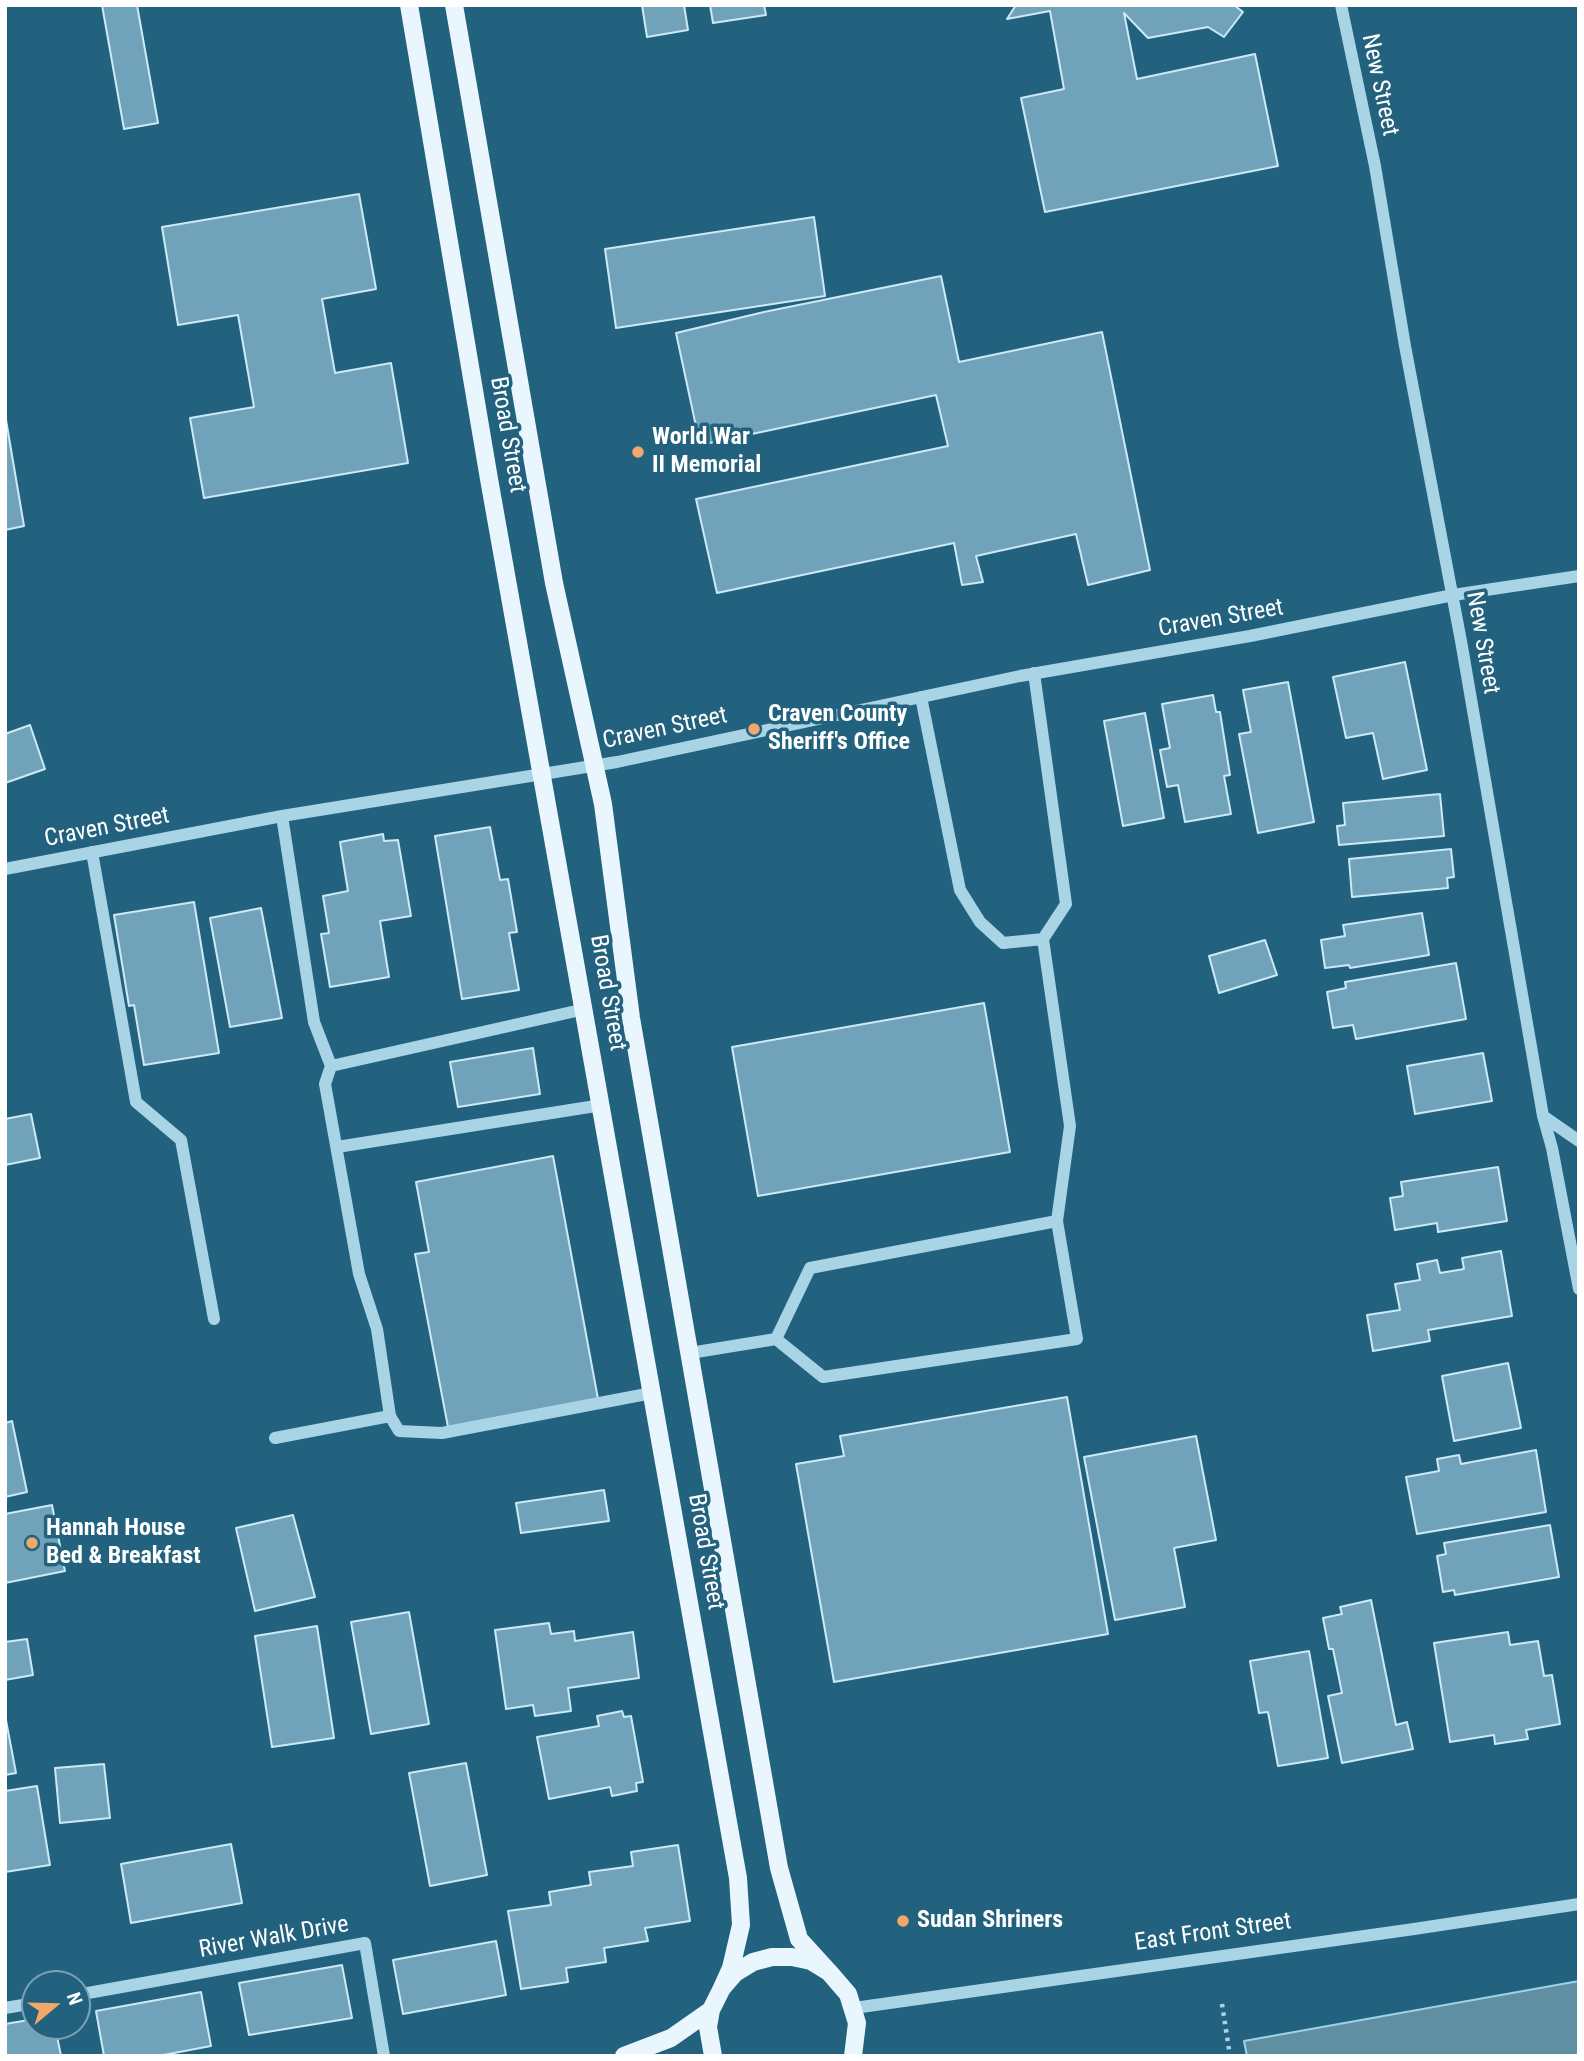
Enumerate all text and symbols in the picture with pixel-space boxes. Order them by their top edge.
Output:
street label: New Street [1354,31,1404,139]
street label: Broad Street [483,375,531,495]
place label: World War II Memorial [652,424,761,480]
marker: World War II Memorial [630,444,646,460]
street label: New Street [1459,590,1505,696]
street label: Craven Street [1156,594,1286,644]
place label: Craven County Sheriff's Office [768,701,910,757]
street label: Craven Street [600,702,730,756]
marker: Craven County Sheriff's Office [746,721,762,737]
street label: Craven Street [42,802,172,854]
street label: Broad Street [583,933,631,1053]
street label: Broad Street [681,1492,729,1612]
place label: Hannah House Bed & Breakfast [46,1515,201,1571]
marker: Hannah House Bed & Breakfast [24,1535,40,1551]
place label: Sudan Shriners [917,1907,1063,1935]
street label: East Front Street [1133,1908,1293,1958]
street label: River Walk Drive [197,1911,351,1965]
marker: Sudan Shriners [895,1913,911,1929]
north arrow [21,1970,91,2040]
text: N [62,1989,87,2008]

